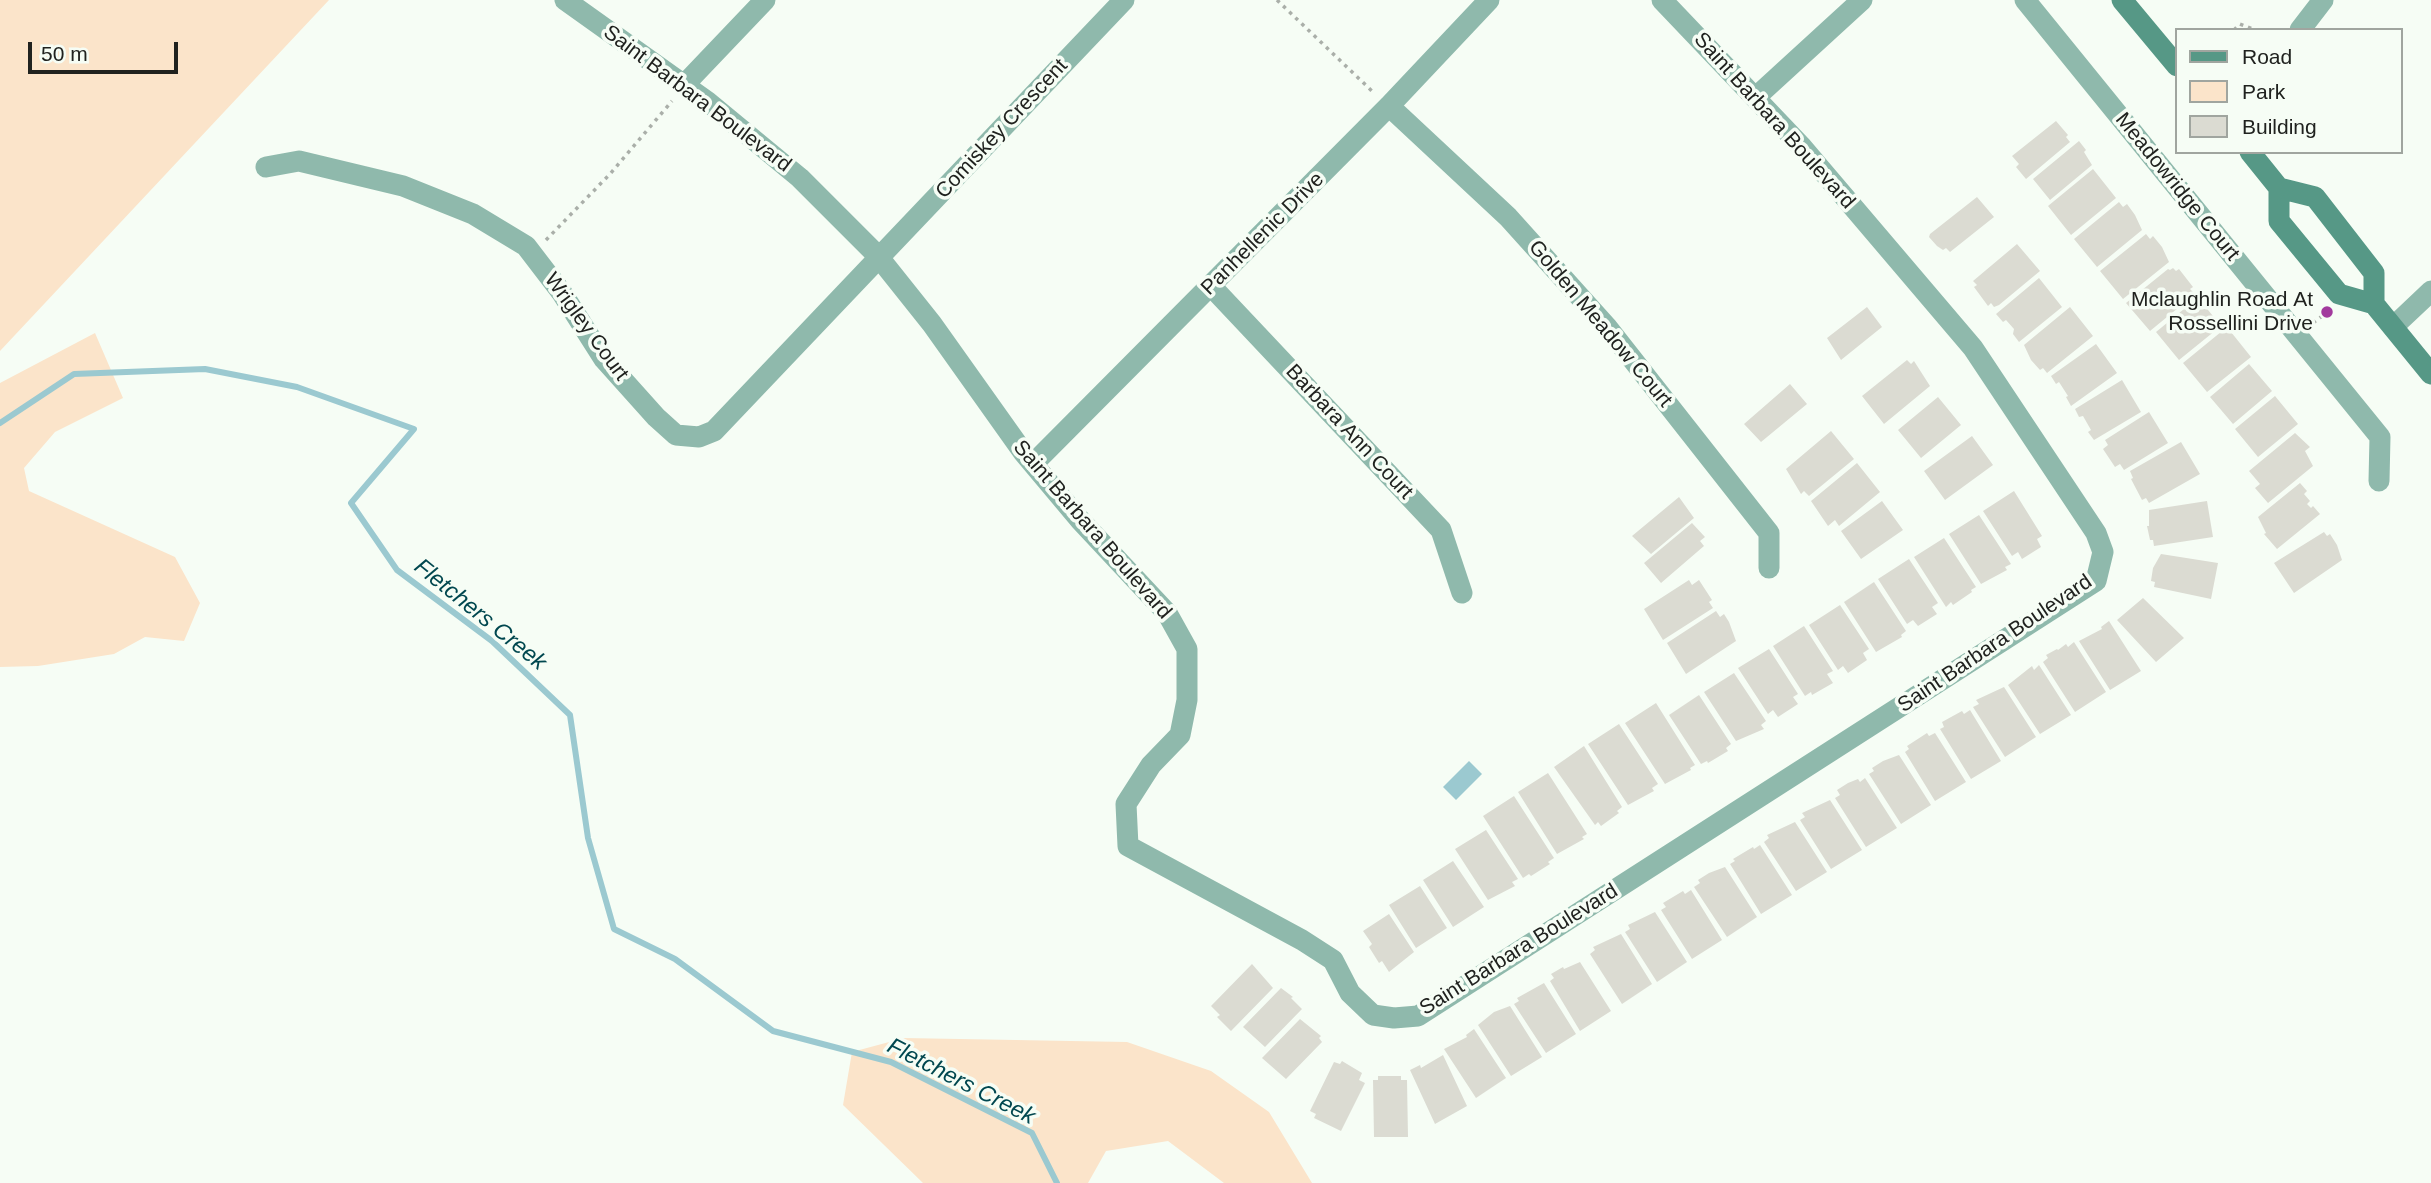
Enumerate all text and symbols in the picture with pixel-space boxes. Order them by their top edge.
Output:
street label: Saint Barbara Boulevard [598,20,796,178]
scale bar [32,28,182,72]
street label: Saint Barbara Boulevard [1688,28,1860,214]
legend [2176,28,2403,154]
text: 50 m [41,42,88,65]
text: Road [2242,45,2292,68]
street label: Comiskey Crescent [931,54,1073,204]
text: Park [2242,80,2285,103]
street label: Meadowridge Court [2110,108,2244,266]
text: Building [2242,115,2317,138]
street label: Panhellenic Drive [1196,167,1330,301]
street label: Golden Meadow Court [1523,235,1677,413]
street label: Wrigley Court [539,268,633,386]
place label: Mclaughlin Road At Rossellini Drive [2131,287,2313,337]
marker: Mclaughlin Road At Rossellini Drive [2319,304,2335,320]
street label: Barbara Ann Court [1280,359,1418,505]
street label: Saint Barbara Boulevard [1007,435,1177,625]
water label: Fletchers Creek [408,553,552,677]
street label: Saint Barbara Boulevard [1893,570,2097,718]
street label: Saint Barbara Boulevard [1415,879,1623,1021]
water label: Fletchers Creek [882,1033,1040,1131]

